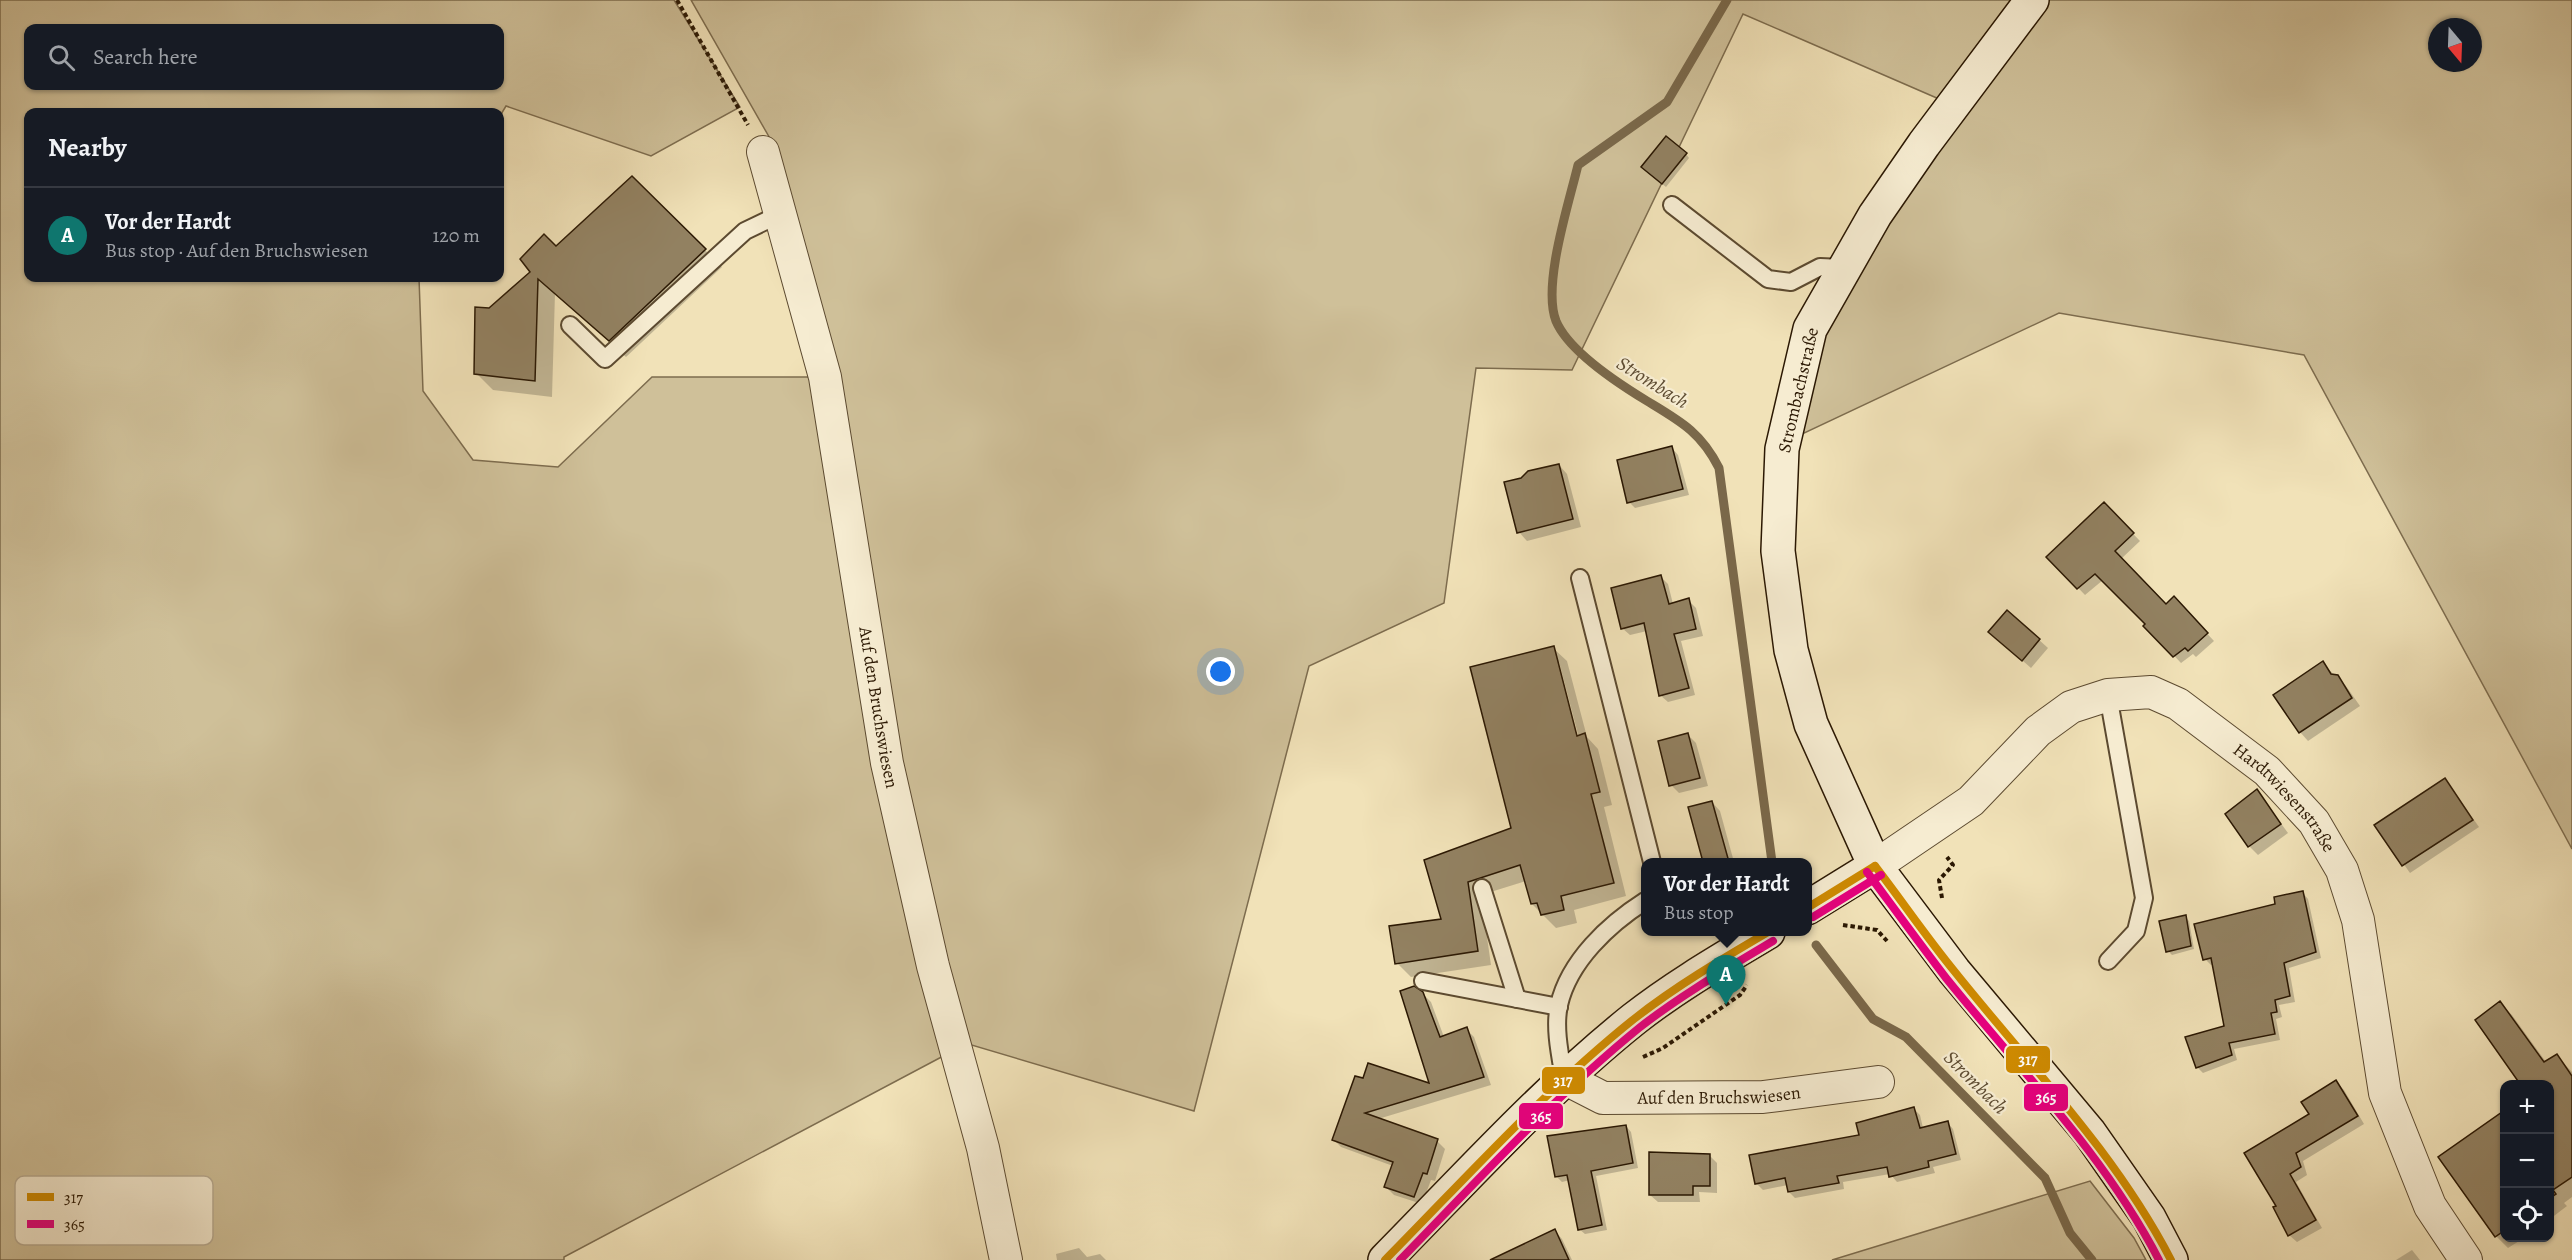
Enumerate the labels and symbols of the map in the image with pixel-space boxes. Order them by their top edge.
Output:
north arrow [2428,18,2482,72]
street label: Strombachstraße [1772,325,1824,455]
water label: Strombach [1612,350,1694,415]
street label: Auf den Bruchswiesen [853,624,904,791]
your location [1206,657,1235,686]
street label: Hardtwiesenstraße [2228,738,2341,857]
pin: A [1706,956,1746,1005]
water label: Strombach [1938,1044,2014,1120]
line badge: 317 [2005,1045,2051,1074]
text: 317 [2018,1049,2038,1071]
line badge: 317 [1541,1066,1586,1095]
text: 317 [1553,1070,1573,1092]
street label: Auf den Bruchswiesen [1636,1080,1802,1110]
line badge: 365 [2023,1083,2069,1112]
text: 365 [2035,1087,2057,1109]
line badge: 365 [1518,1102,1564,1130]
text: 365 [1530,1106,1552,1128]
legend [15,1176,213,1245]
text: 317 [64,1187,83,1209]
text: 365 [64,1214,85,1236]

